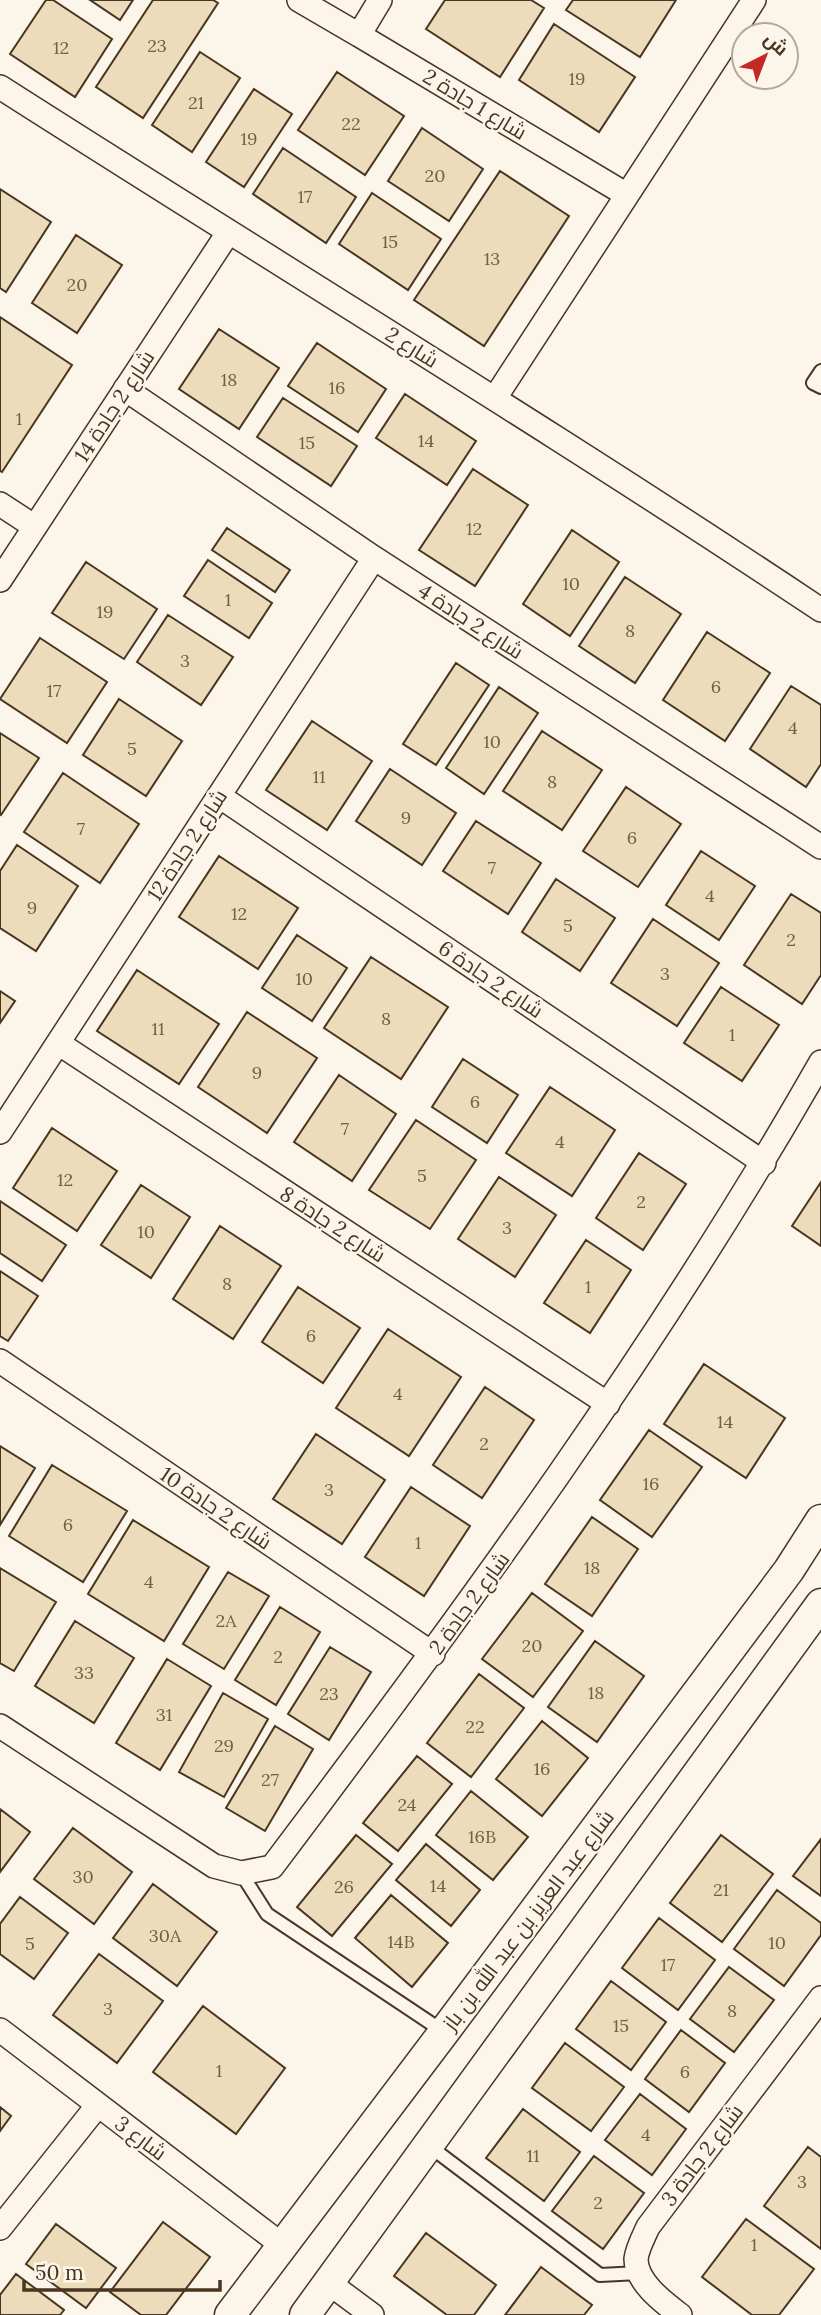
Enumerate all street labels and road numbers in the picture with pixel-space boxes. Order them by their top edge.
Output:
street label: شارع 1 جادة 2 [418,62,532,146]
street label: شارع 2 [380,320,444,375]
street label: شارع 2 جادة 14 [68,345,161,468]
street label: شارع 2 جادة 4 [413,577,529,666]
street label: شارع 2 جادة 12 [141,784,234,906]
street label: شارع 2 جادة 6 [433,934,549,1025]
street label: شارع 2 جادة 8 [275,1180,391,1269]
street label: شارع 2 جادة 10 [154,1461,277,1556]
street label: شارع 2 جادة 2 [423,1546,516,1660]
street label: شارع عبد العزيز بن عبد الله بن باز [436,1804,621,2037]
street label: شارع 2 جادة 3 [655,2099,750,2212]
street label: شارع 3 [109,2110,172,2167]

